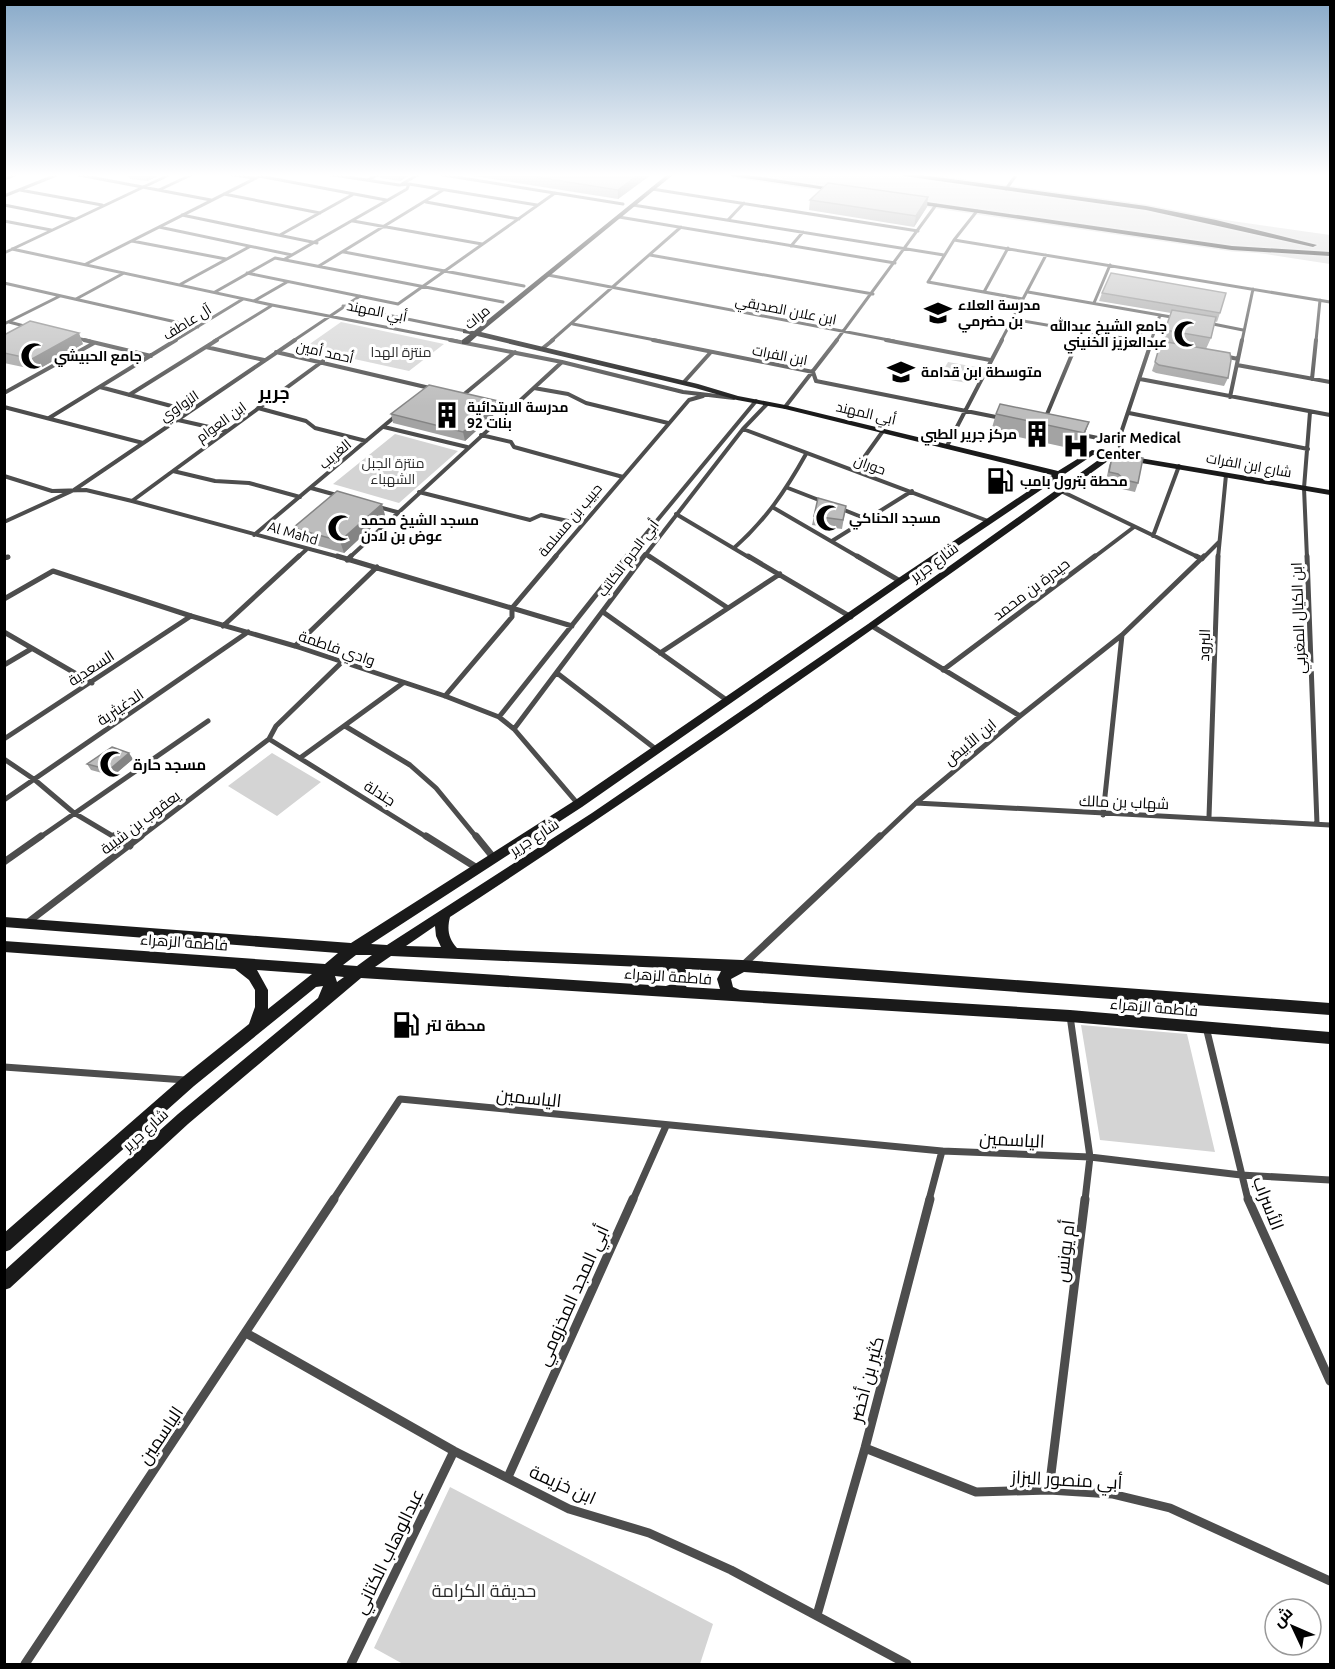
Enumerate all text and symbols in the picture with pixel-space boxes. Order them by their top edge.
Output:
street label: ابن علان الصديقي [733,292,838,332]
street label: أبي المهند [345,296,409,329]
place label: مدرسة العلاء بن حضرمي [958,297,1041,333]
school or university icon: مدرسة العلاء بن حضرمي [923,298,953,328]
street label: آل عاطف [160,301,215,344]
street label: مرات [461,302,493,332]
place label: جامع الشيخ عبدالله عبدالعزيز الخنيني [1050,317,1167,354]
mosque icon: جامع الشيخ عبدالله عبدالعزيز الخنيني [1172,319,1202,349]
street label: أحمد أمين [295,337,356,366]
mosque icon: جامع الحبيشي [19,341,49,371]
street label: ابن الفرات [751,342,809,368]
park label: منتزة الهدا [371,344,431,360]
place label: جامع الحبيشي [54,348,142,367]
school or university icon: متوسطة ابن قدامة [886,357,916,387]
place label: متوسطة ابن قدامة [921,364,1042,381]
district label: جرير [257,382,290,404]
street label: الزواوي [157,387,204,428]
street label: أبي المهند [834,397,898,432]
street label: ابن العوام [193,399,250,447]
place label: مدرسة الابتدائية 92 بنات [467,399,568,431]
building icon: مدرسة الابتدائية 92 بنات [432,400,462,430]
building icon: مركز جرير الطبي [1022,419,1052,449]
place label: مركز جرير الطبي [920,426,1017,446]
place label: Jarir Medical Center [1096,430,1181,462]
hospital icon: Jarir Medical Center [1061,431,1091,461]
street label: الغريب [316,436,354,472]
street label: شارع ابن الفرات [1205,450,1293,481]
street label: حوران [852,452,888,478]
park label: منتزة الجبل الشهباء [362,455,424,487]
fuel station icon: محطة بترول بامب [985,466,1015,496]
place label: محطة بترول بامب [1020,473,1128,490]
street label: حبيب بن مسلمة [535,480,605,560]
mosque icon: مسجد الحناكي [814,503,844,533]
place label: مسجد الحناكي [849,510,941,530]
place label: مسجد الشيخ محمد عوض بن لادن [361,512,479,545]
mosque icon: مسجد الشيخ محمد عوض بن لادن [326,513,356,543]
street label: أبي الحرم الكاتب [593,516,665,602]
street label: Al Mahd [266,518,320,548]
street label: شارع جرير [906,539,963,588]
street label: حيدرة بن محمد [989,555,1074,625]
street label: ابن الكيال المغربي [1288,562,1312,674]
street label: وادي فاطمة [295,627,377,673]
street label: البرود [1195,628,1214,662]
street label: السعدية [65,647,117,689]
street label: الدغيثرية [94,685,147,729]
street label: ابن الأبيض [941,715,1001,770]
mosque icon: مسجد حارة [98,749,128,779]
place label: مسجد حارة [133,756,206,774]
street label: جندلة [361,777,399,809]
street label: يعقوب بن شيبة [97,787,184,859]
street label: شهاب بن مالك [1078,792,1169,814]
street label: شارع جرير [505,815,563,862]
street label: فاطمة الزهراء [139,930,229,955]
street label: فاطمة الزهراء [623,964,713,989]
street label: فاطمة الزهراء [1109,995,1199,1020]
fuel station icon: محطة لتر [391,1010,421,1040]
place label: محطة لتر [425,1017,486,1035]
street label: الياسمين [495,1084,563,1112]
street label: شارع جرير [118,1105,173,1158]
street label: الياسمين [979,1127,1045,1153]
street label: الأسراب [1248,1174,1288,1233]
street label: أم يونس [1050,1219,1081,1284]
street label: أبي المجد المخزومي [532,1221,617,1370]
street label: كثير بن أخضر [845,1334,889,1425]
street label: الياسمين [133,1402,188,1469]
street label: ابن خزيمة [526,1461,599,1509]
street label: أبي منصور البزاز [1010,1466,1123,1497]
street label: عبدالوهاب الكتاني [349,1485,431,1619]
park label: حديقة الكرامة [432,1580,536,1602]
north arrow [1263,1597,1323,1657]
text: ش [1269,1603,1297,1631]

